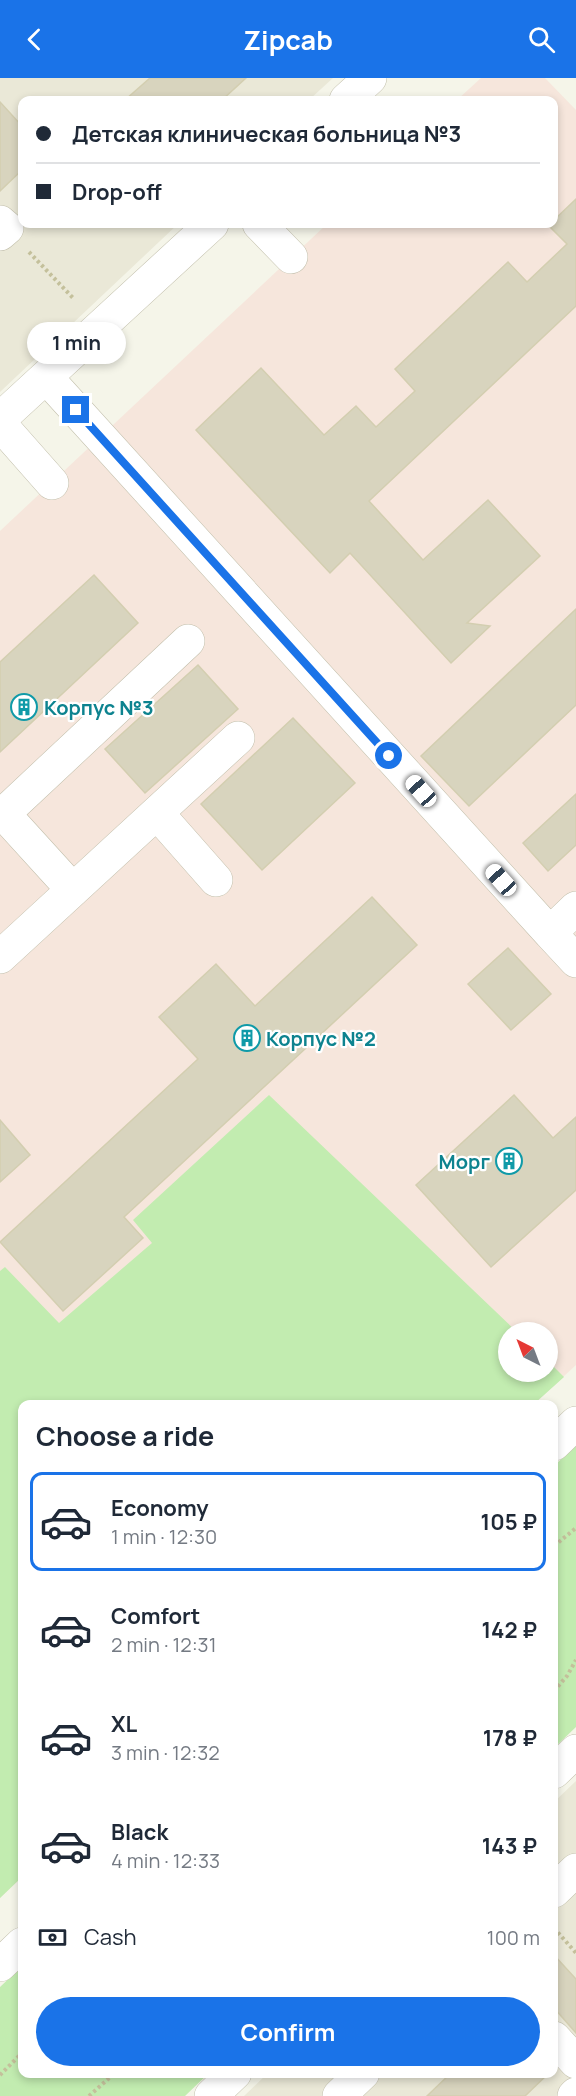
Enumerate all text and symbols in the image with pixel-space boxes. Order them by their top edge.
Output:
text: Zipcab [243,21,333,58]
icon: back [18,23,51,56]
icon: search [525,23,558,56]
text: Детская клиническая больница №3 [72,119,461,149]
text: Drop-off [72,177,162,207]
callout: 1 min [26,323,125,365]
text: 1 min [52,329,101,356]
route end [62,396,89,423]
building icon: Корпус №3 [9,692,39,722]
place label: Корпус №3 [44,694,154,721]
route start [375,742,402,769]
car [402,772,440,810]
car [482,861,520,899]
building icon: Корпус №2 [232,1023,262,1053]
place label: Корпус №2 [266,1025,376,1052]
building icon: Морг [494,1146,524,1176]
place label: Морг [439,1148,490,1175]
north arrow [498,1322,558,1382]
map controls [498,1322,558,1382]
text: Choose a ride [36,1417,214,1454]
text: Economy [111,1493,209,1523]
icon: car [39,1495,93,1549]
text: 105 ₽ [481,1507,537,1537]
text: 1 min · 12:30 [111,1523,217,1550]
text: Comfort [111,1601,200,1631]
icon: car [39,1603,93,1657]
text: 142 ₽ [481,1615,537,1645]
text: 2 min · 12:31 [111,1631,216,1658]
text: XL [111,1709,137,1739]
icon: car [39,1711,93,1765]
text: 178 ₽ [483,1723,537,1753]
text: 3 min · 12:32 [111,1739,220,1766]
text: Black [111,1817,168,1847]
icon: car [39,1819,93,1873]
text: 143 ₽ [482,1831,537,1861]
text: 4 min · 12:33 [111,1847,220,1874]
icon: cash [36,1921,69,1954]
text: Cash [84,1922,137,1952]
text: 100 m [487,1924,540,1951]
button: Confirm [36,1997,540,2066]

